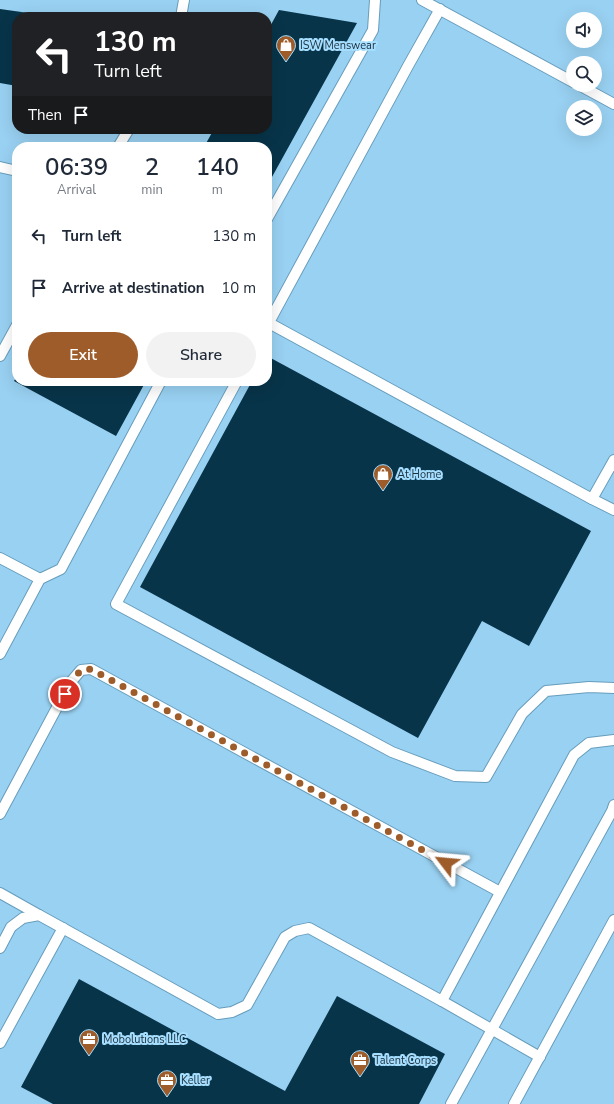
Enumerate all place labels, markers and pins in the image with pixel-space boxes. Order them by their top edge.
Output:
shop icon: ISW Menswear [275,34,297,62]
place label: ISW Menswear [300,38,376,53]
shop icon: At Home [372,463,394,491]
place label: At Home [397,467,441,482]
pin [48,677,82,711]
office icon: Mobolutions LLC [78,1028,100,1056]
place label: Mobolutions LLC [103,1032,186,1047]
office icon: Talent Corps [349,1049,371,1077]
place label: Talent Corps [374,1053,436,1068]
office icon: Keller [156,1069,178,1097]
place label: Keller [181,1073,210,1088]

